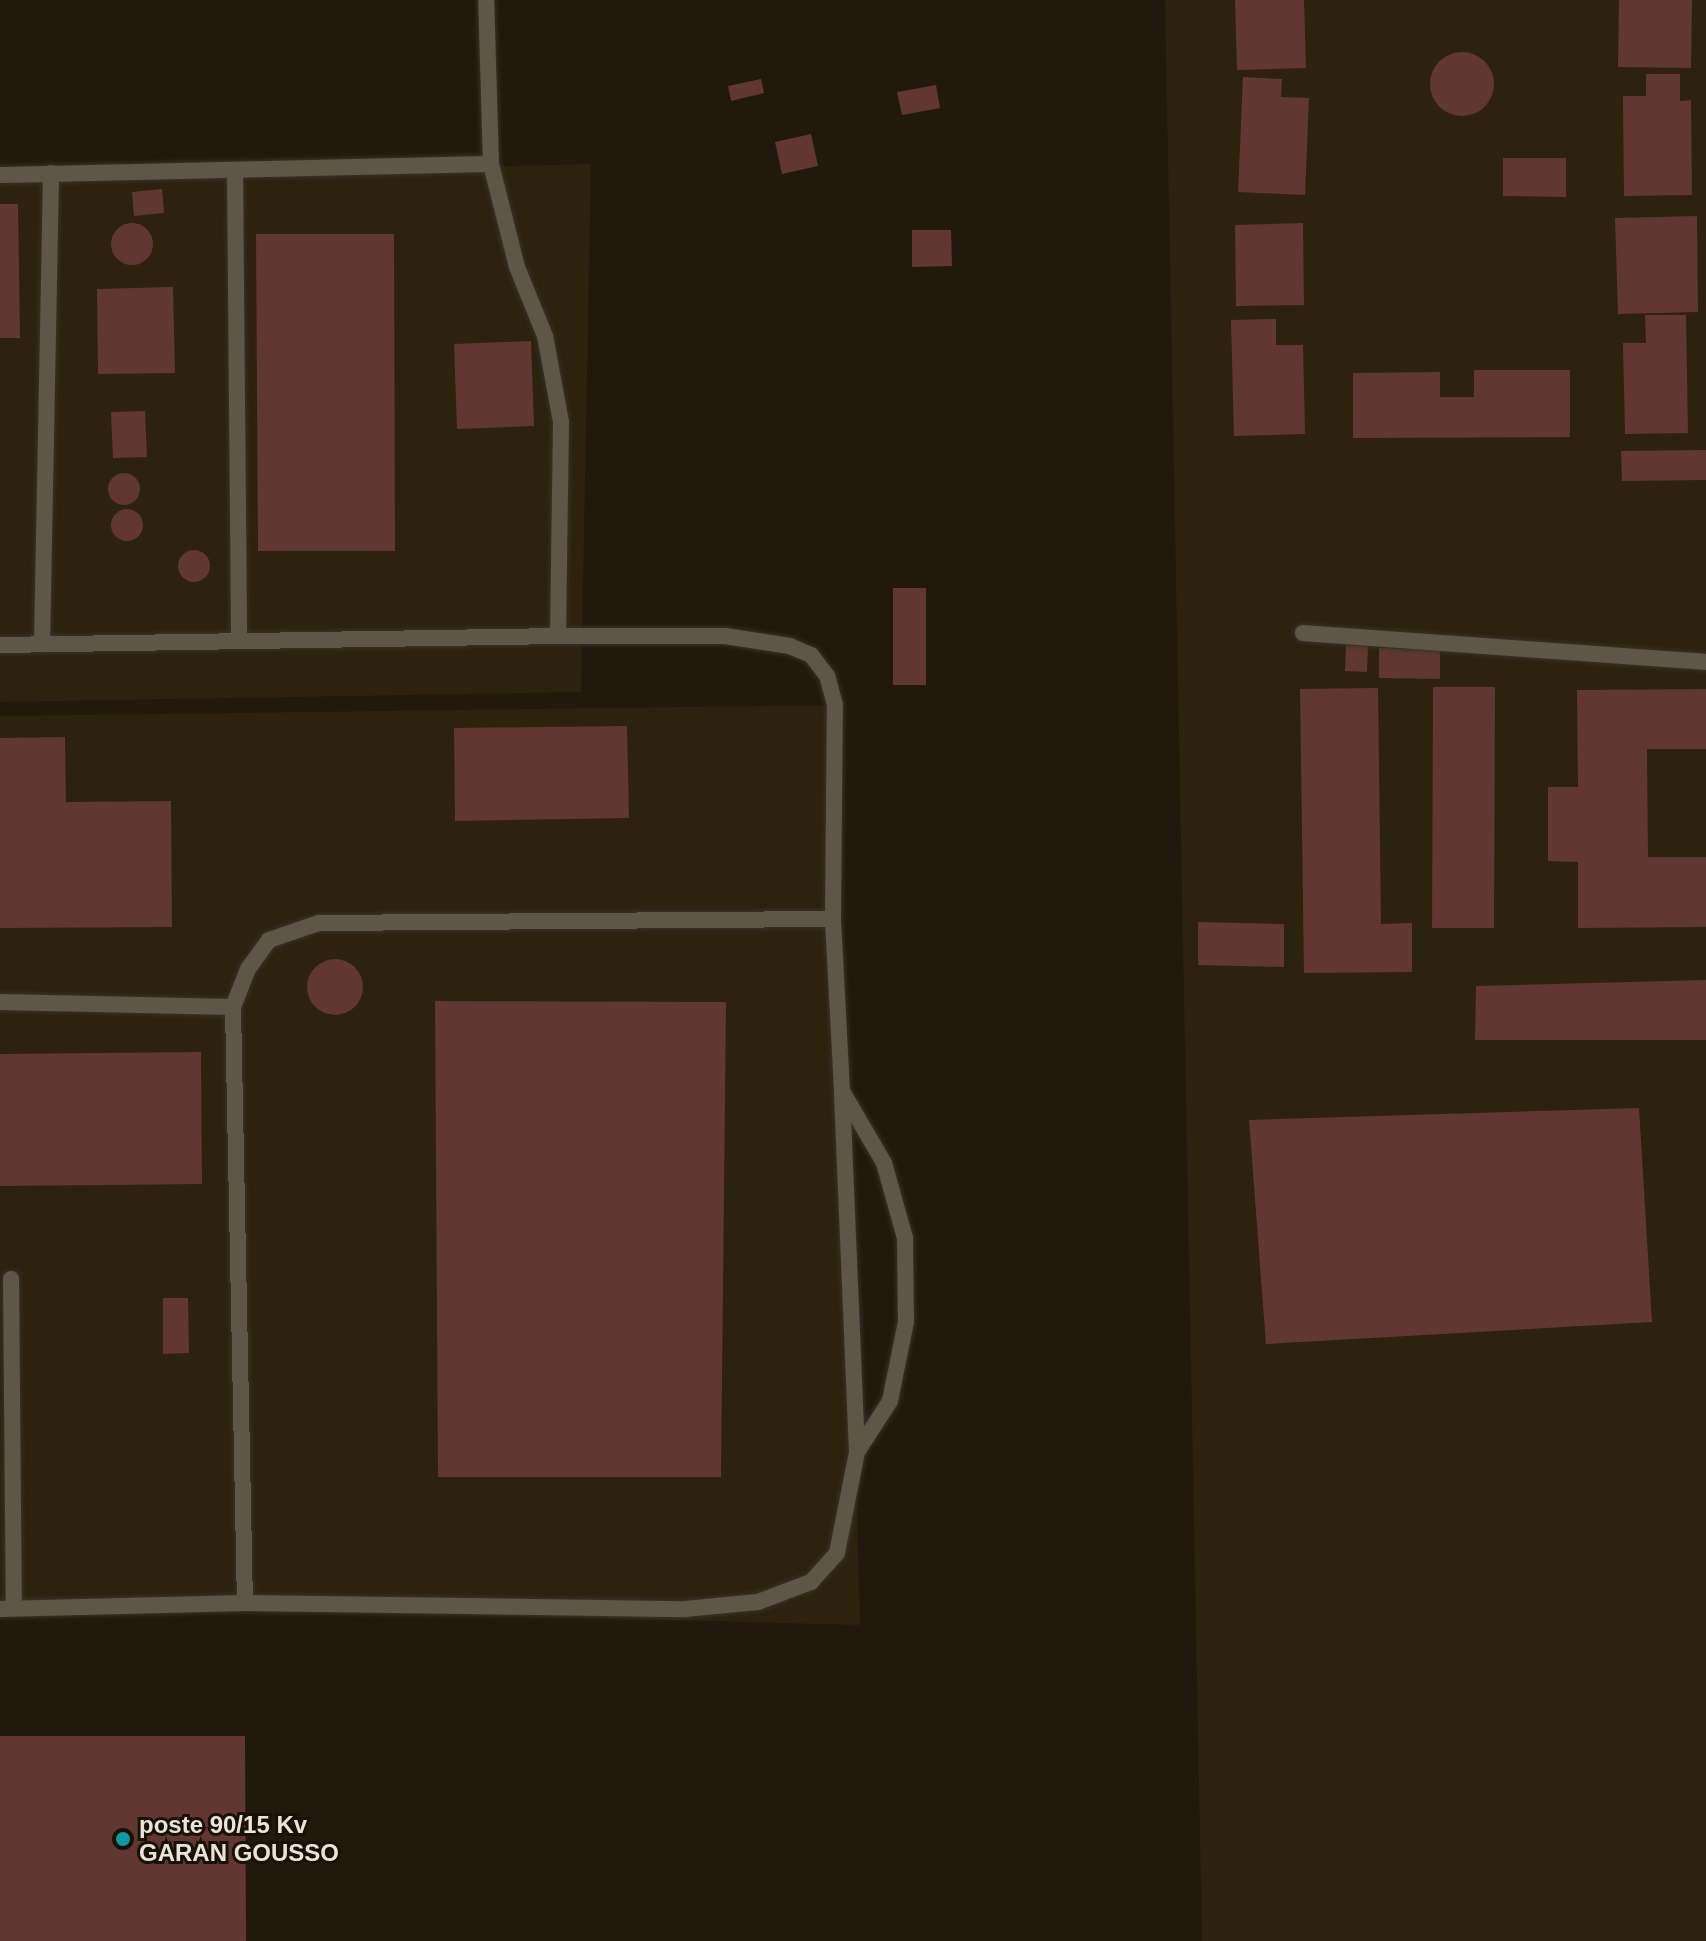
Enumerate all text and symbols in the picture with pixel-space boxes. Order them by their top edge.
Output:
place label: poste 90/15 Kv GARAN GOUSSO [139,1811,339,1867]
marker: poste 90/15 Kv GARAN GOUSSO [114,1830,132,1848]

